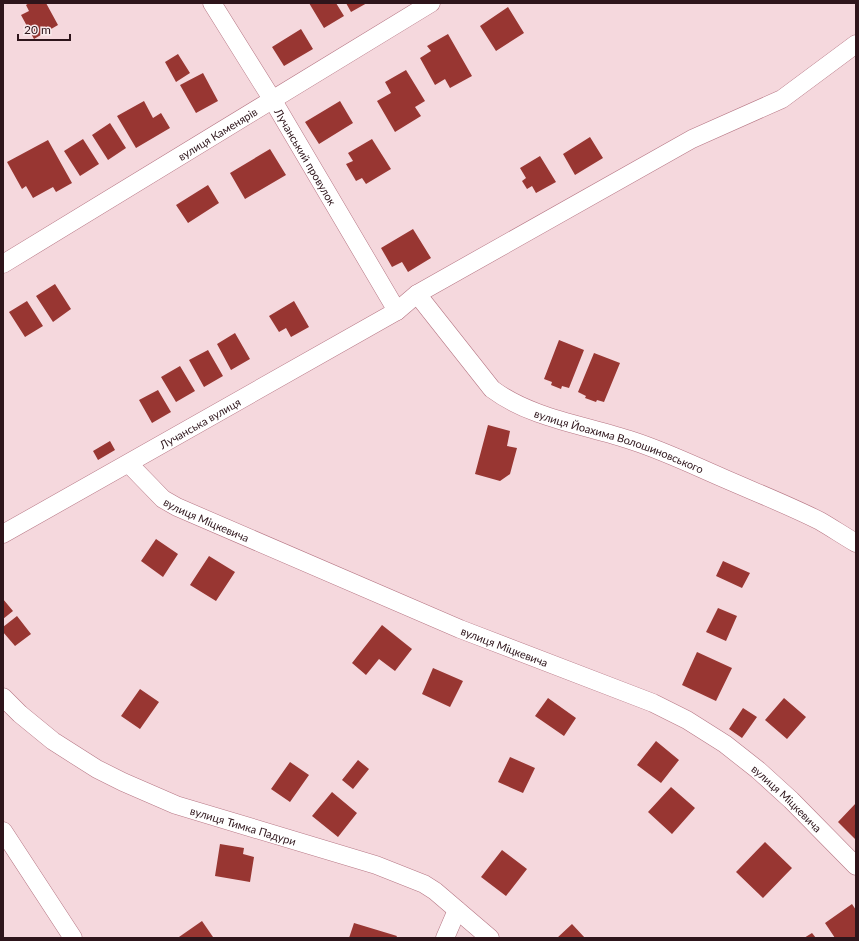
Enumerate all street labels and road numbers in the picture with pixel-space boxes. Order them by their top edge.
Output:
street label: вулиця Каменярів [175,104,259,162]
street label: Лучанський провулок [272,105,340,208]
street label: Лучанська вулиця [156,395,242,451]
street label: вулиця Йоахима Волошиновського [533,406,706,475]
street label: вулиця Міцкевича [162,494,251,544]
street label: вулиця Міцкевича [460,624,550,669]
street label: вулиця Міцкевича [749,761,825,834]
street label: вулиця Тимка Падури [189,803,298,847]

